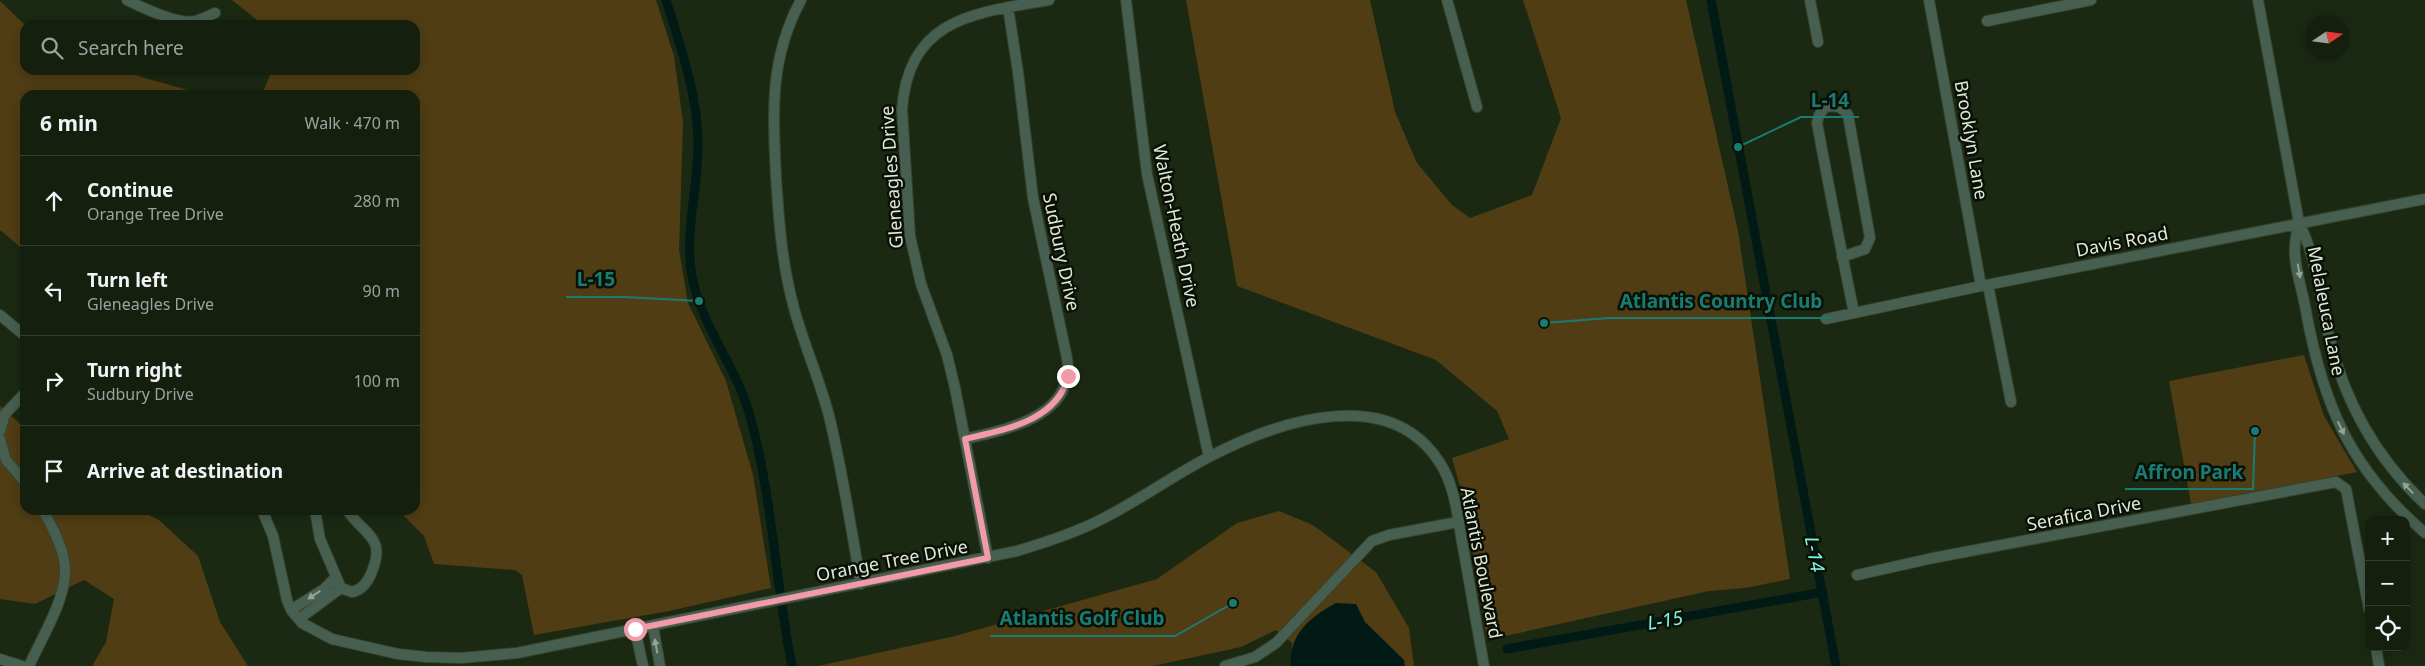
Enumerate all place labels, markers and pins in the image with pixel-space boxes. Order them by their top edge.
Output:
callout: L-14 [1801,83,1859,117]
callout: L-15 [566,263,625,297]
callout: Atlantis Country Club [1609,284,1832,318]
callout: Affron Park [2125,455,2253,489]
callout: Atlantis Golf Club [990,602,1175,636]

